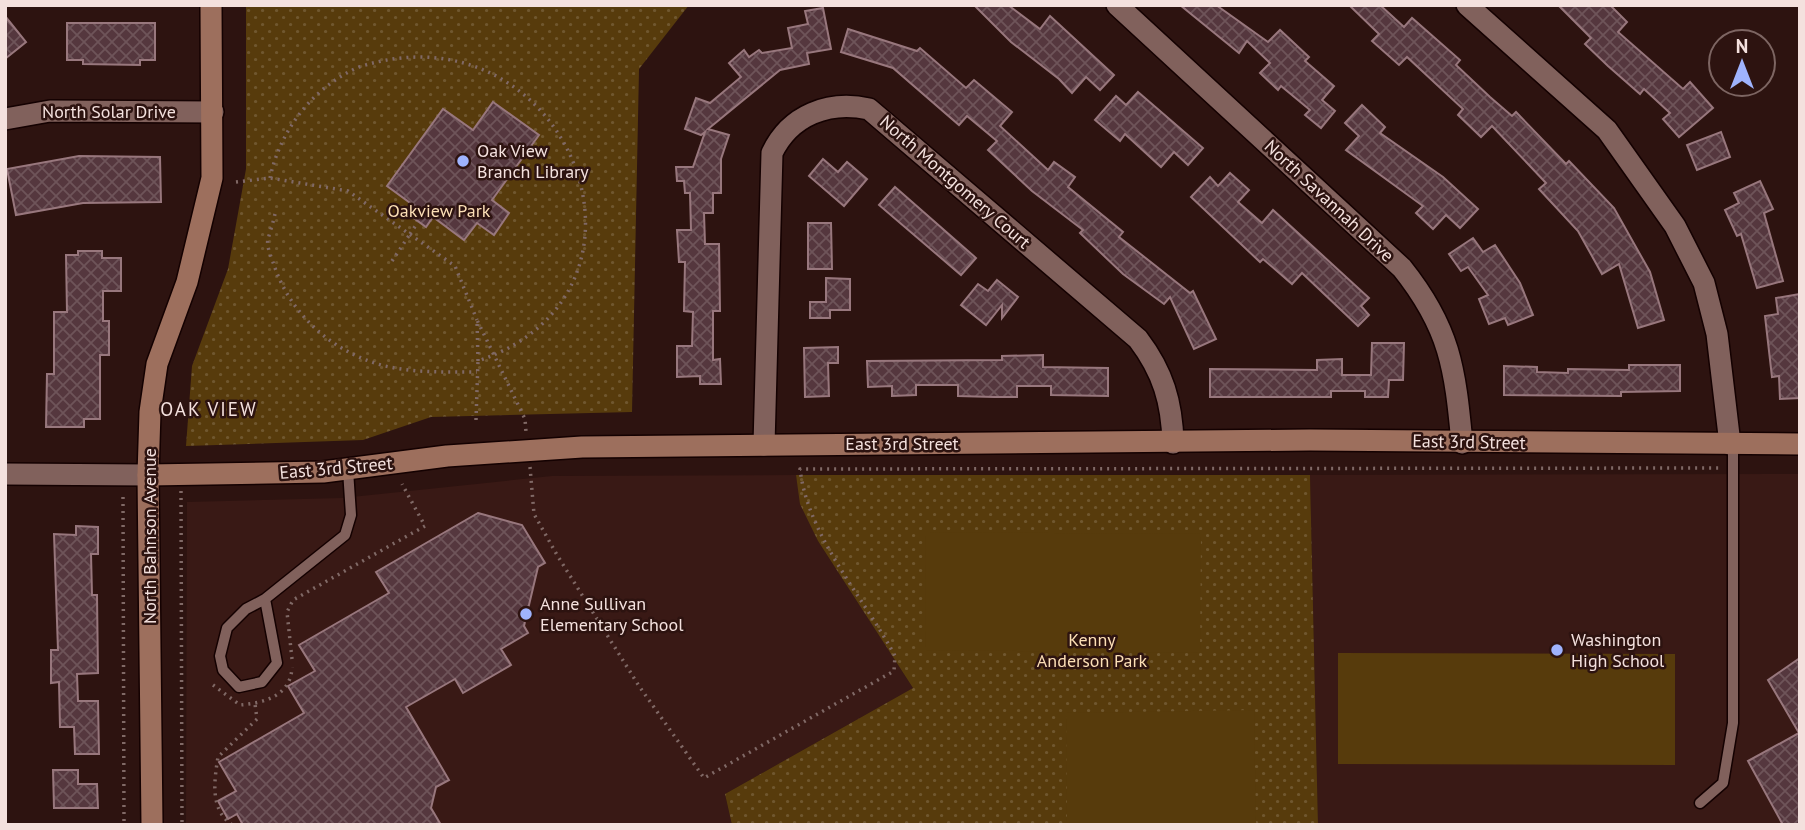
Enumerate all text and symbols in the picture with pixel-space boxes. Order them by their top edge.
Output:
north arrow [1707,28,1777,98]
text: N [1736,34,1748,58]
street label: North Solar Drive [42,100,176,123]
street label: North Montgomery Court [875,110,1035,253]
street label: North Savannah Drive [1260,135,1399,267]
place label: Oak View Branch Library [477,139,589,183]
marker: Oak View Branch Library [455,153,471,169]
park label: Oakview Park [388,199,491,222]
district label: OAK VIEW [160,397,258,421]
street label: East 3rd Street [1412,429,1526,454]
street label: East 3rd Street [845,432,959,455]
street label: North Bahnson Avenue [138,448,161,624]
street label: East 3rd Street [278,451,393,484]
place label: Anne Sullivan Elementary School [540,592,684,636]
marker: Anne Sullivan Elementary School [518,606,534,622]
park label: Kenny Anderson Park [1037,628,1148,672]
place label: Washington High School [1571,628,1665,672]
marker: Washington High School [1549,642,1565,658]

